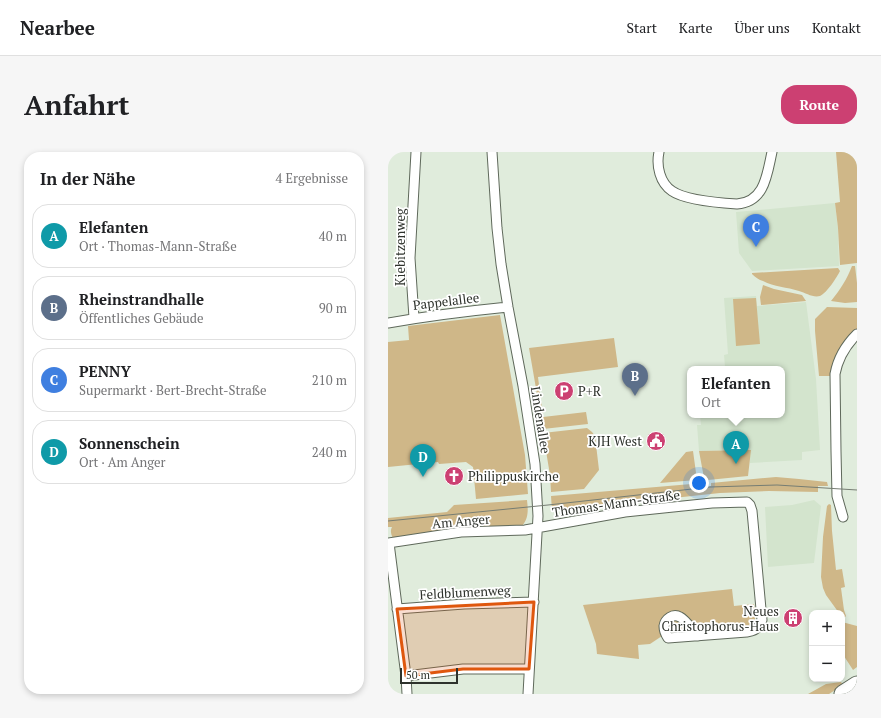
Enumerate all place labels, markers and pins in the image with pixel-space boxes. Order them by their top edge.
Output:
pin: C [743,214,769,247]
pin: B [622,363,648,396]
parking icon: P+R [553,380,575,402]
place label: P+R [578,382,602,400]
public building icon: KJH West [645,430,667,452]
pin: A [723,431,749,464]
place label: KJH West [588,432,642,450]
pin: D [410,444,436,477]
church icon: Philippuskirche [443,465,465,487]
place label: Philippuskirche [468,467,559,485]
place label: Neues Christophorus-Haus [662,602,779,635]
building icon: Neues Christophorus-Haus [782,607,804,629]

